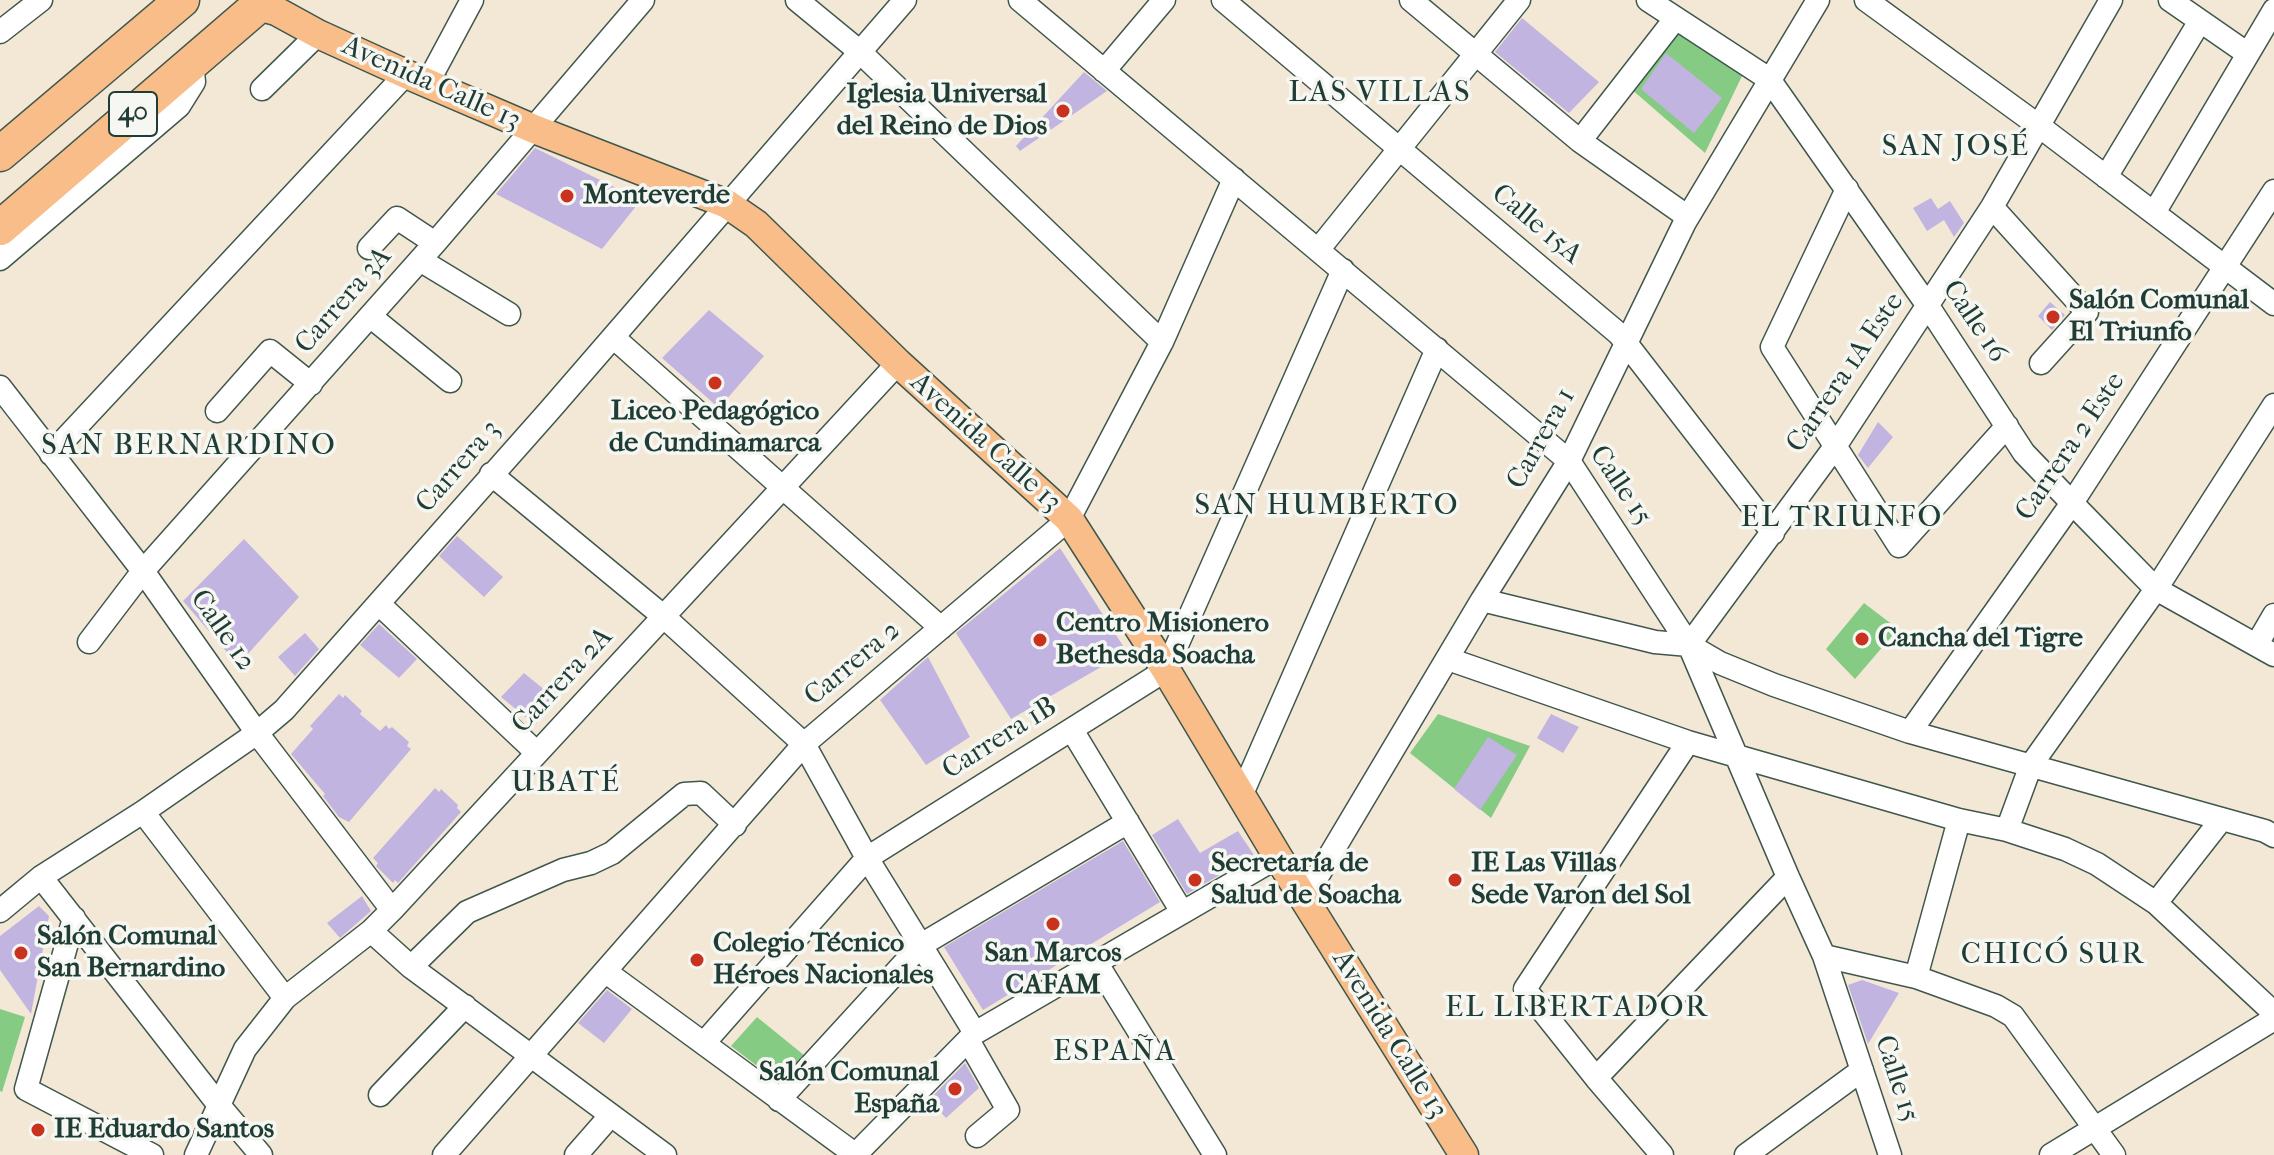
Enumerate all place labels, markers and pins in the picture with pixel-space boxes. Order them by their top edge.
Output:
place label: Iglesia Universal del Reino de Dios [837,78,1047,144]
marker: Iglesia Universal del Reino de Dios [1054,102,1072,120]
place label: Monteverde [583,179,730,213]
marker: Monteverde [558,187,576,205]
place label: Salón Comunal El Triunfo [2069,284,2249,350]
marker: Salón Comunal El Triunfo [2044,308,2062,326]
marker: Liceo Pedagógico de Cundinamarca [706,374,724,392]
place label: Liceo Pedagógico de Cundinamarca [609,395,821,461]
place label: Centro Misionero Bethesda Soacha [1056,607,1269,673]
place label: Cancha del Tigre [1878,622,2083,656]
marker: Cancha del Tigre [1853,630,1871,648]
marker: Centro Misionero Bethesda Soacha [1031,631,1049,649]
place label: Secretaría de Salud de Soacha [1211,847,1401,913]
place label: IE Las Villas Sede Varon del Sol [1471,847,1691,913]
marker: Secretaría de Salud de Soacha [1186,871,1204,889]
marker: IE Las Villas Sede Varon del Sol [1446,871,1464,889]
marker: San Marcos CAFAM [1044,915,1062,933]
place label: Salón Comunal San Bernardino [37,920,225,986]
place label: Colegio Técnico Héroes Nacionales [713,927,934,993]
place label: San Marcos CAFAM [985,937,1121,1003]
marker: Salón Comunal San Bernardino [12,944,30,962]
marker: Colegio Técnico Héroes Nacionales [688,951,706,969]
place label: Salón Comunal España [759,1056,939,1122]
marker: Salón Comunal España [946,1080,964,1098]
place label: IE Eduardo Santos [54,1113,274,1147]
marker: IE Eduardo Santos [29,1121,47,1139]

